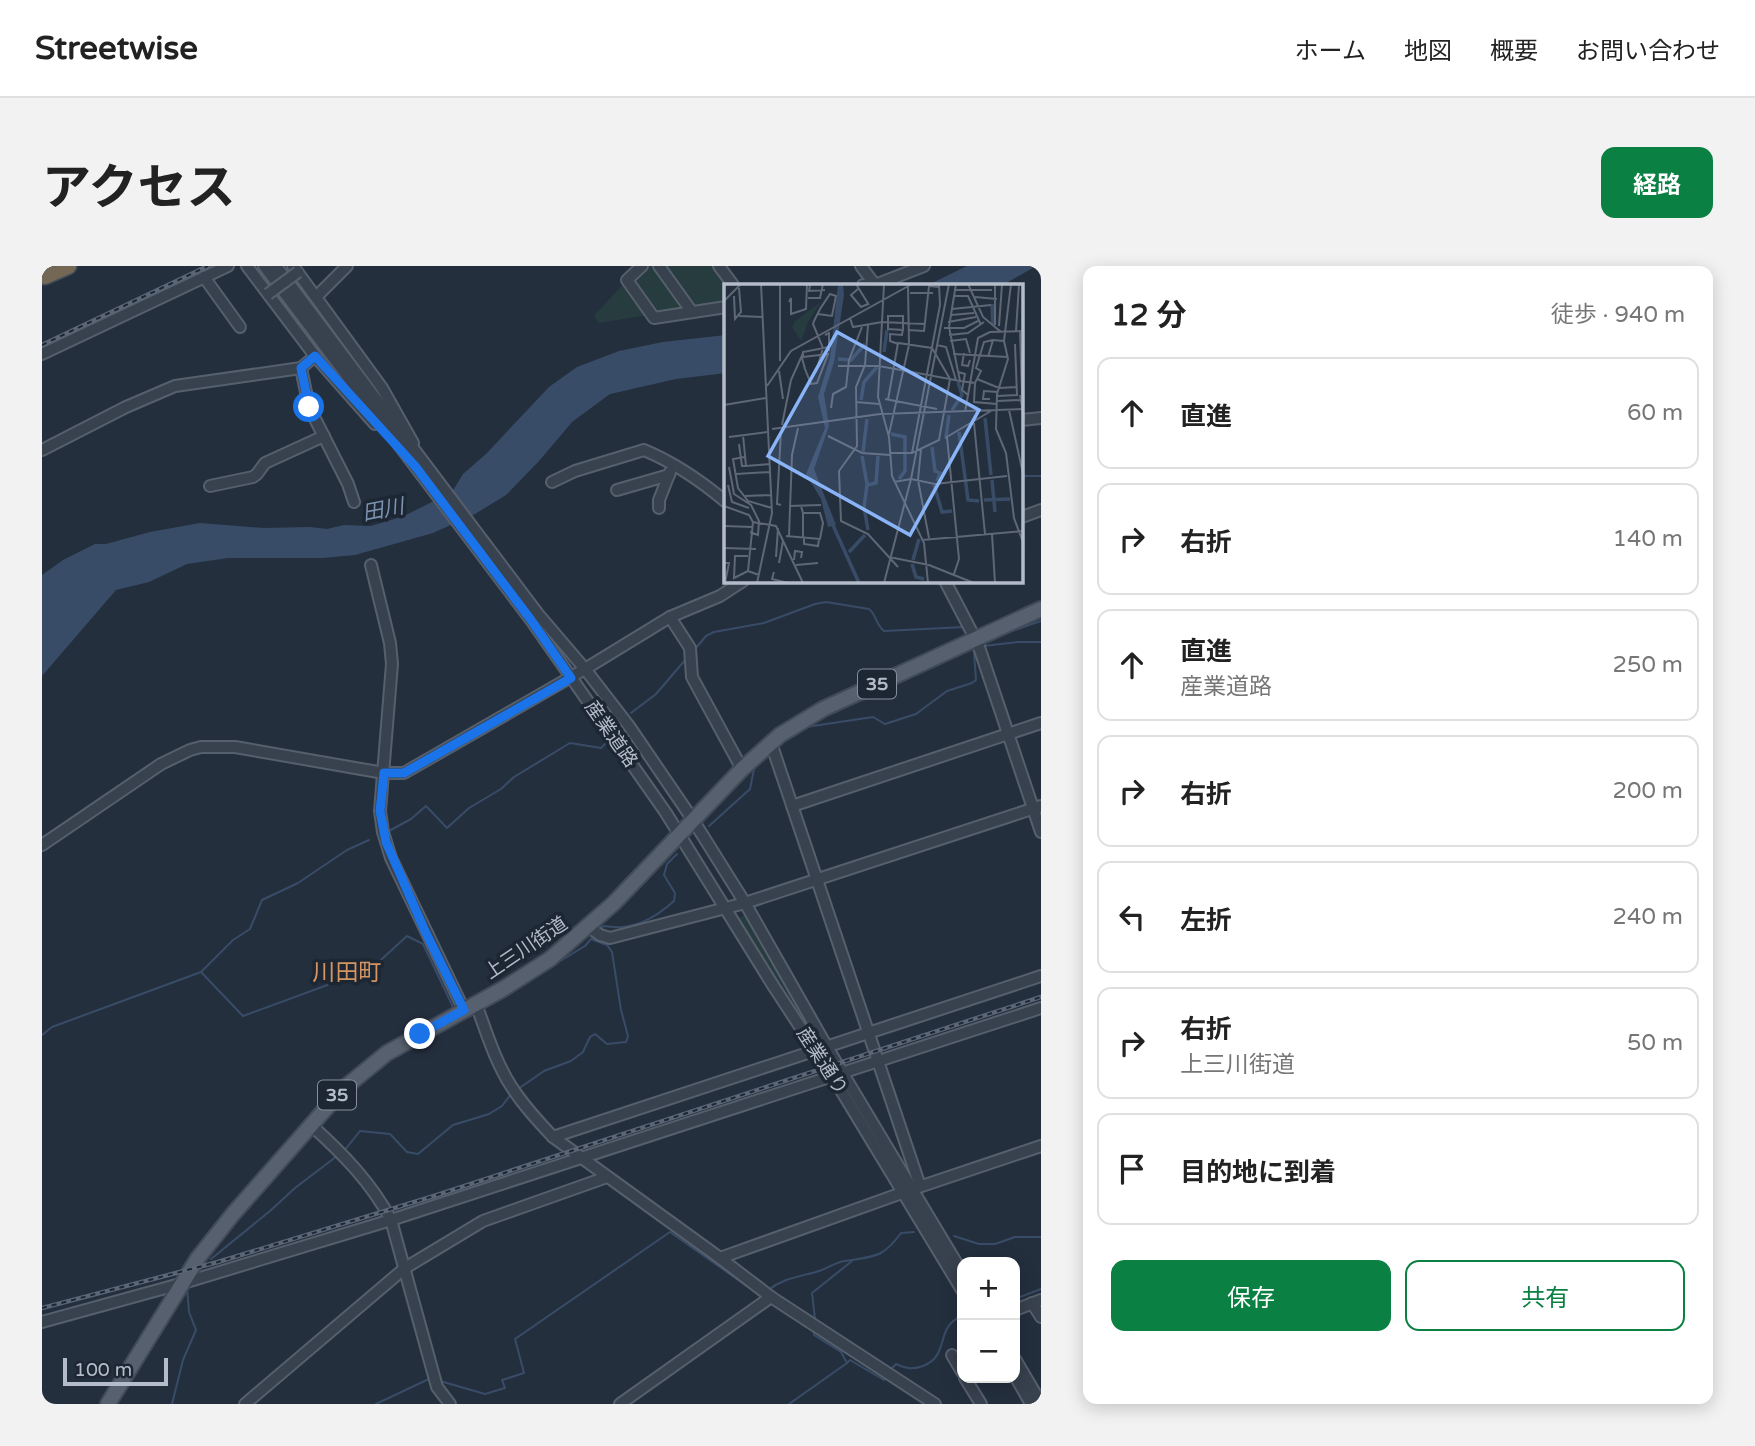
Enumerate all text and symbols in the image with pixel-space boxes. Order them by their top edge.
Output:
text: Streetwise [35,29,198,68]
text: ホーム [1295,37,1366,66]
text: 地図 [1404,37,1452,66]
text: 概要 [1490,37,1538,66]
text: お問い合わせ [1576,37,1720,66]
button: 経路 [1601,147,1713,218]
text: アクセス [42,159,236,218]
inset map [724,284,1024,583]
text: 12 分 [1111,297,1186,334]
text: 徒歩 · 940 m [1551,301,1685,329]
route start [293,391,324,422]
icon: ahead [1113,394,1151,432]
text: 60 m [1627,399,1683,427]
text: 直進 [1180,401,1232,432]
water label: 田川 [360,493,408,526]
icon: right [1113,520,1151,558]
text: 140 m [1613,525,1683,553]
text: 右折 [1180,527,1232,558]
text: 直進 [1180,636,1232,667]
icon: ahead [1113,646,1151,684]
text: 250 m [1613,651,1683,679]
road number: 35 [858,670,896,698]
text: 産業道路 [1180,673,1272,701]
street label: 産業道路 [580,697,642,771]
icon: right [1113,772,1151,810]
text: 200 m [1613,777,1683,805]
text: 右折 [1180,779,1232,810]
icon: left [1113,898,1151,936]
text: 240 m [1613,903,1683,931]
text: 左折 [1180,905,1232,936]
street label: 上三川街道 [480,912,572,984]
district label: 川田町 [313,959,382,987]
text: 右折 [1180,1014,1232,1045]
route end [404,1018,435,1049]
street label: 産業通り [792,1023,852,1099]
icon: right [1113,1024,1151,1062]
text: 50 m [1627,1029,1683,1057]
text: 上三川街道 [1180,1051,1295,1079]
road number: 35 [318,1080,356,1110]
icon: arrive [1113,1150,1151,1188]
text: 目的地に到着 [1180,1157,1336,1188]
map controls [957,1257,1020,1383]
button: + [957,1257,1020,1320]
button: 保存 [1111,1260,1391,1331]
button: 共有 [1405,1260,1685,1331]
button: − [957,1320,1020,1383]
scale bar [63,1355,168,1387]
text: 100 m [74,1359,132,1381]

